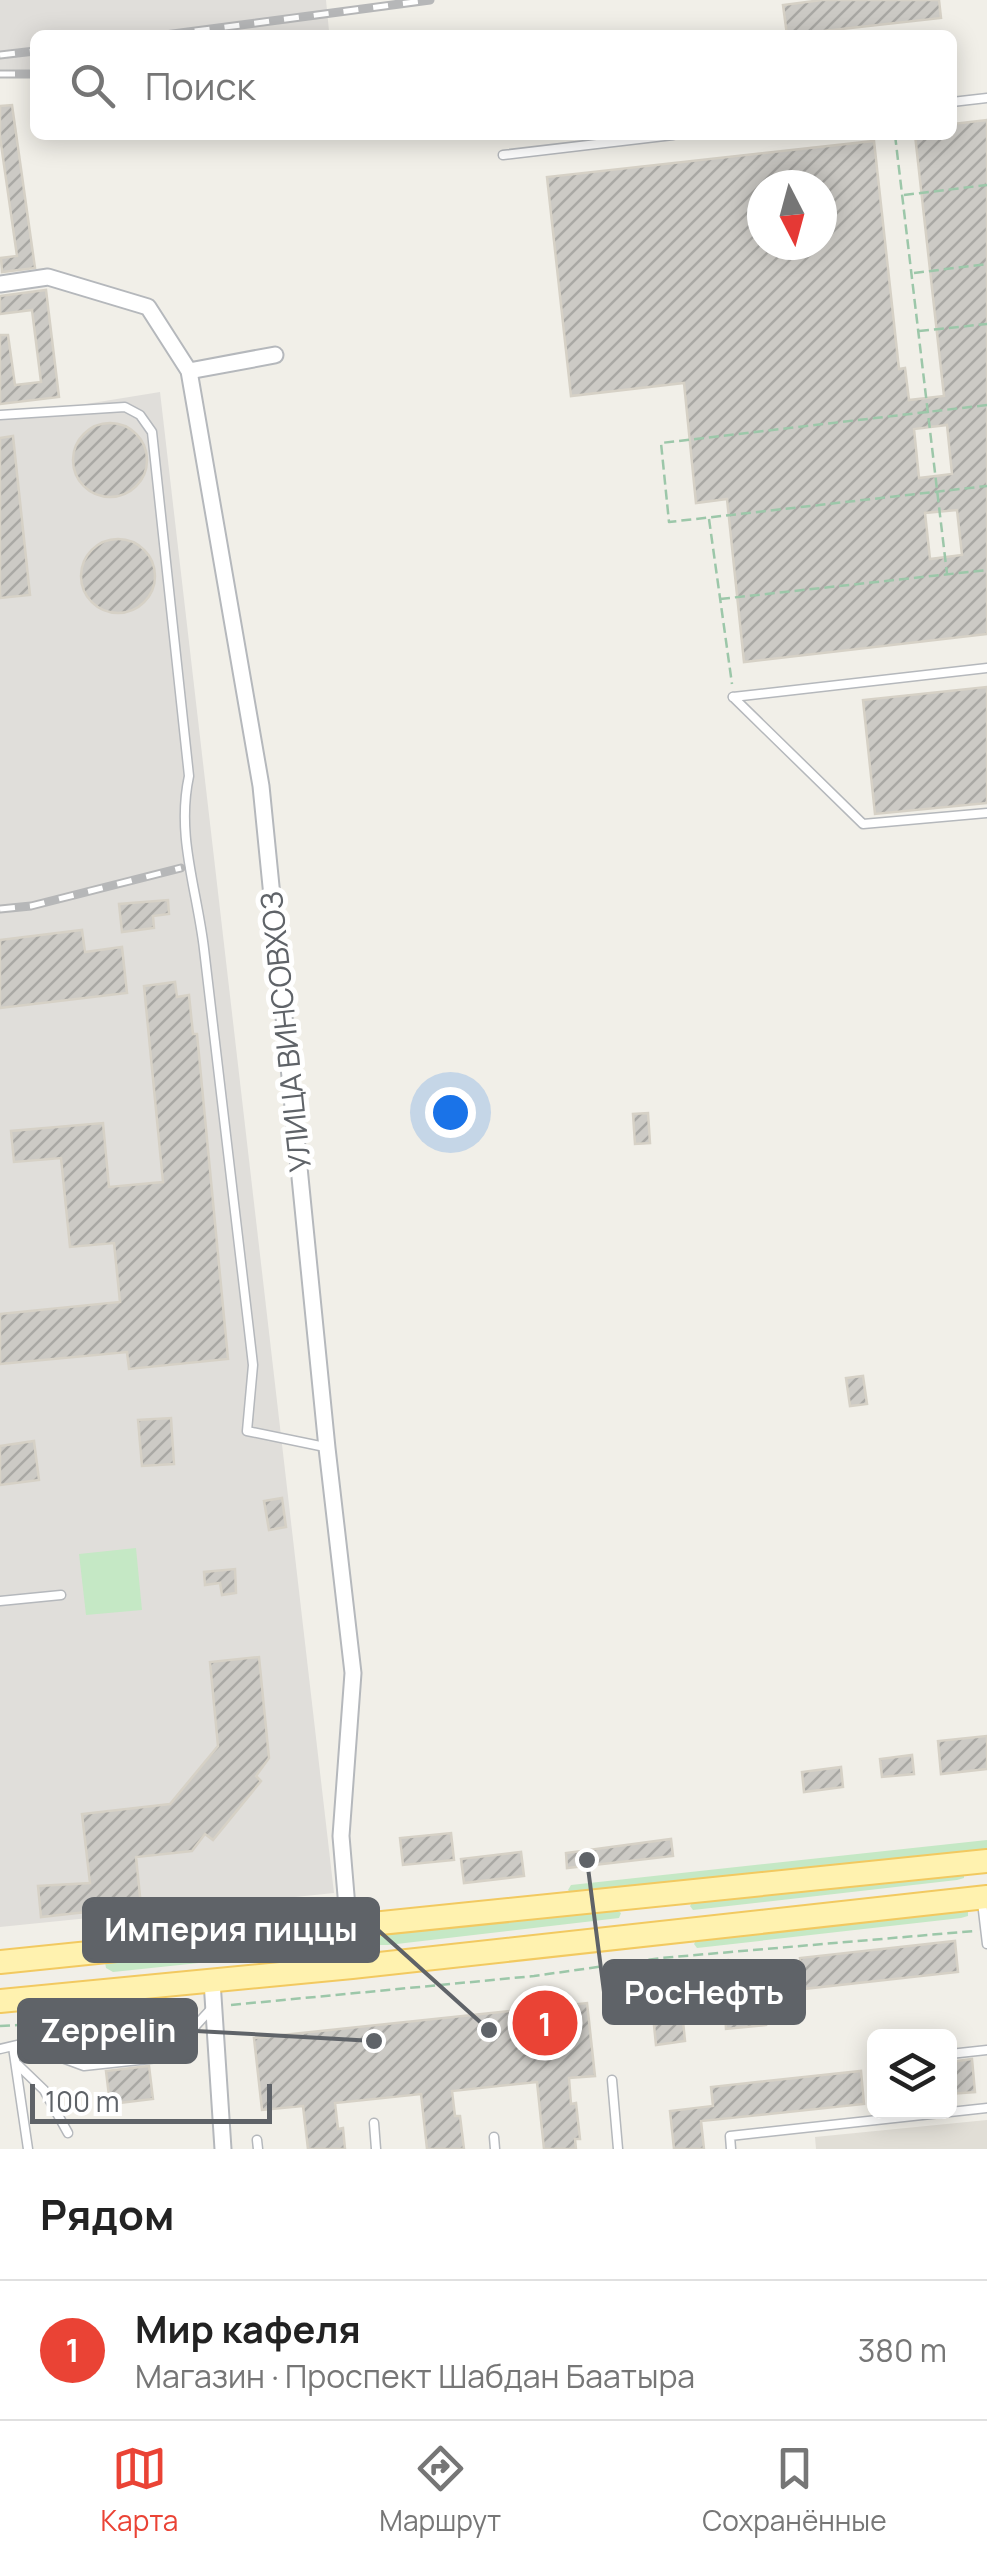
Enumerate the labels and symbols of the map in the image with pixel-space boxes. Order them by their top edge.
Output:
north arrow [747,170,837,260]
street label: УЛИЦА ВИНСОВХОЗ [250,890,320,1174]
your location [425,1087,476,1138]
callout: Империя пиццы [84,1899,378,1961]
text: Империя пиццы [104,1907,358,1951]
callout: РосНефть [604,1961,804,2023]
text: РосНефть [624,1970,784,2014]
pin: 1 [512,1986,578,2060]
callout: Zeppelin [19,2000,196,2062]
text: Zeppelin [40,2008,176,2052]
scale bar [30,2079,272,2124]

